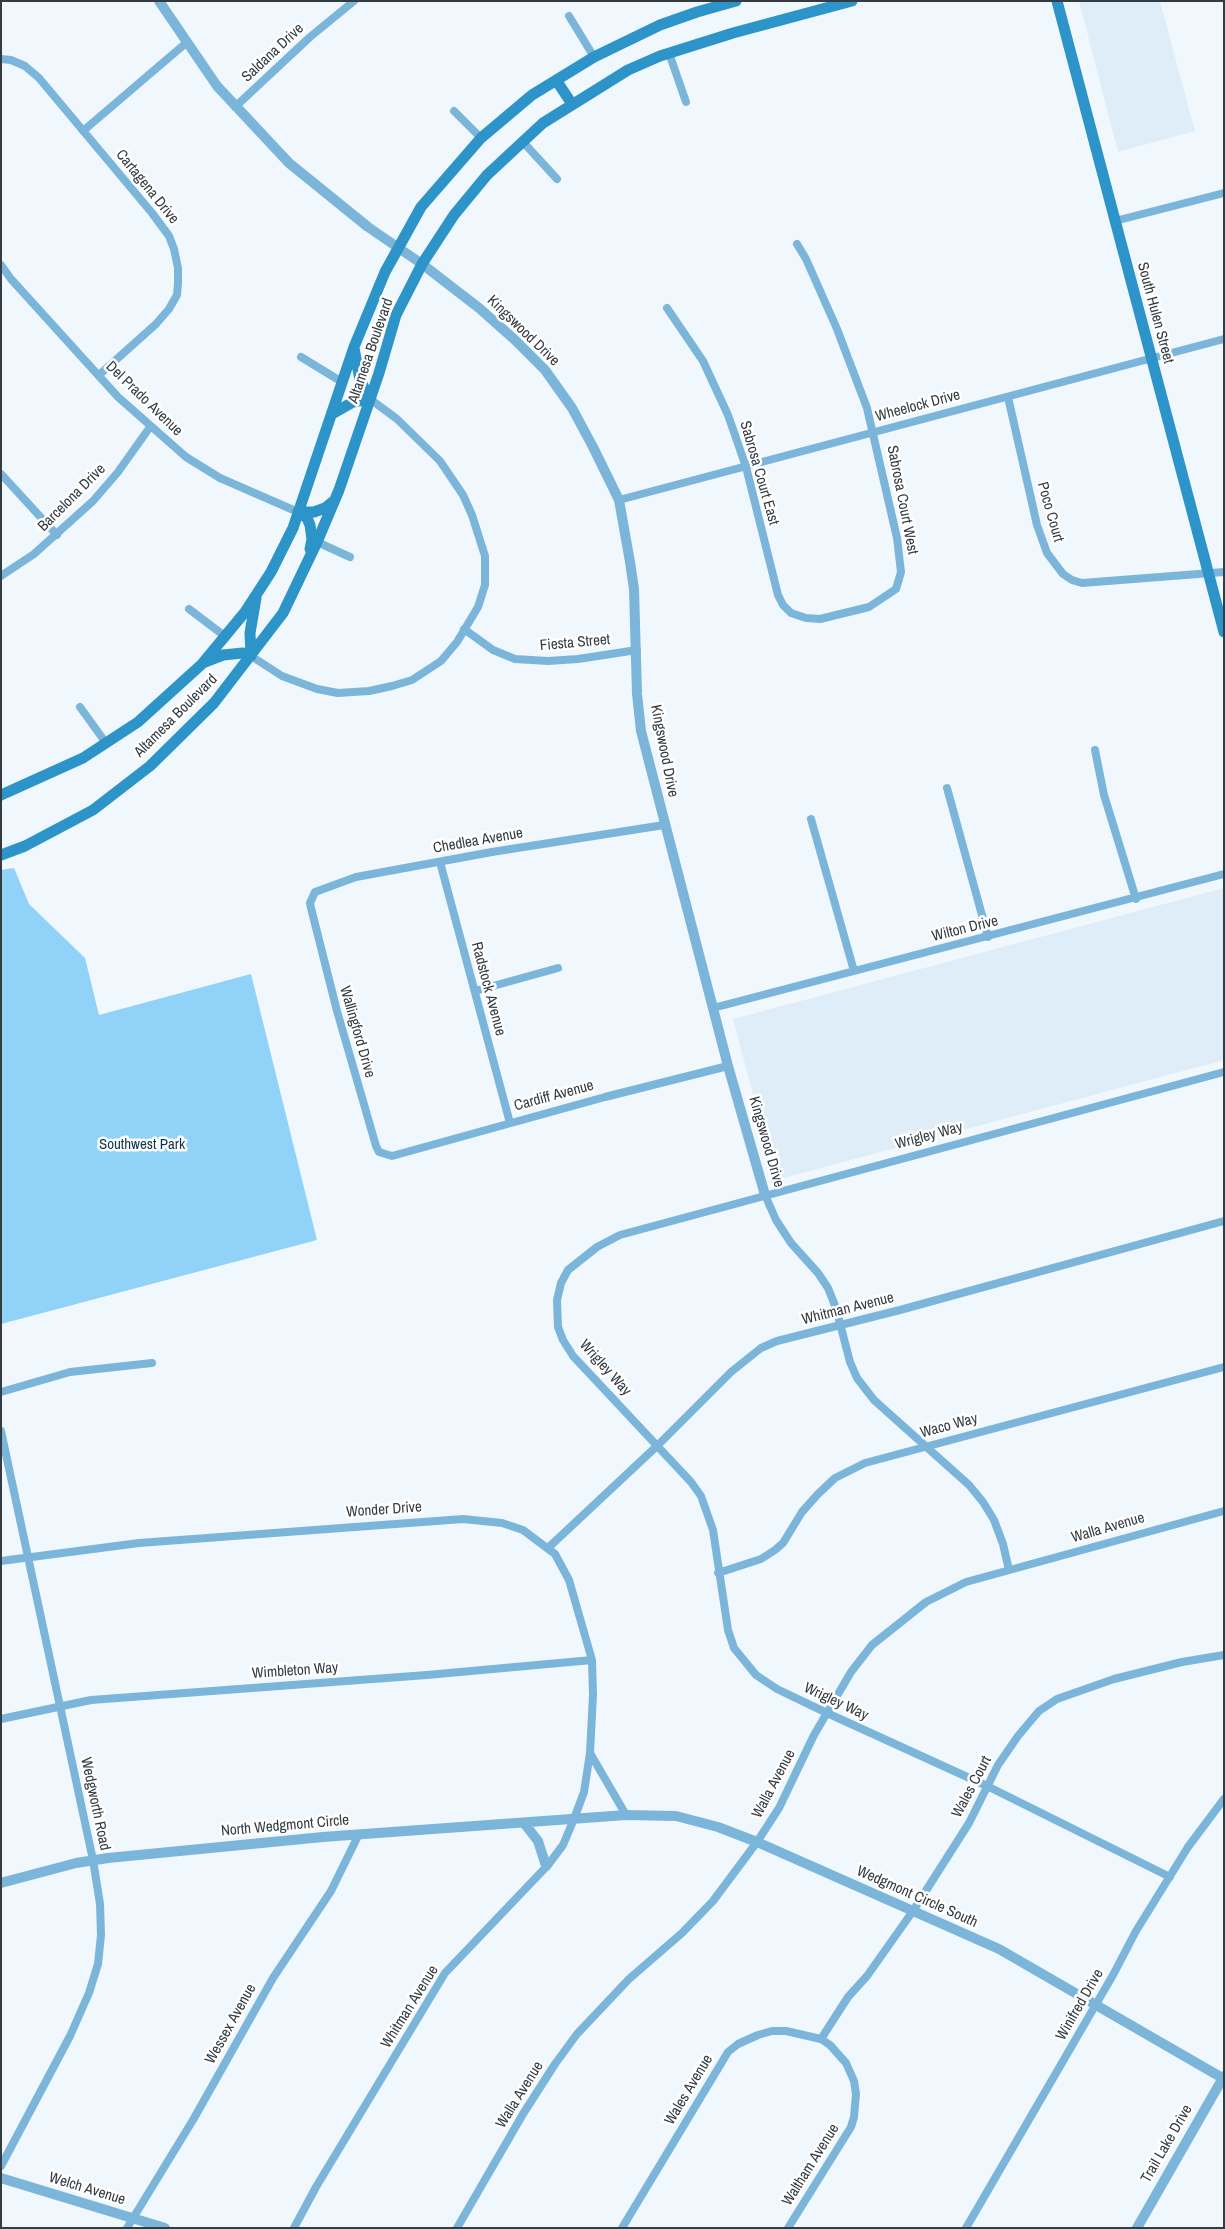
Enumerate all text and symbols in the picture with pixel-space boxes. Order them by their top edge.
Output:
street label: Saldana Drive [238,20,308,86]
street label: Cartagena Drive [112,146,182,228]
street label: South Hulen Street [1133,260,1177,366]
street label: Kingswood Drive [483,292,563,370]
street label: Altamesa Boulevard [345,296,397,406]
street label: Del Prado Avenue [102,358,186,440]
street label: Wheelock Drive [874,386,962,426]
street label: Sabrosa Court East [736,419,782,527]
street label: Sabrosa Court West [883,444,921,556]
street label: Barcelona Drive [34,460,110,536]
street label: Poco Court [1033,480,1067,544]
street label: Fiesta Street [539,631,611,655]
street label: Altamesa Boulevard [131,671,221,761]
street label: Kingswood Drive [646,703,682,799]
street label: Chedlea Avenue [432,824,524,858]
street label: Wilton Drive [930,912,1000,946]
street label: Radstock Avenue [467,940,509,1038]
street label: Wallingford Drive [335,984,379,1080]
street label: Cardiff Avenue [512,1077,596,1115]
street label: Kingswood Drive [744,1095,788,1189]
street label: Wrigley Way [893,1118,965,1154]
park label: Southwest Park [99,1136,185,1154]
street label: Whitman Avenue [800,1289,896,1329]
street label: Wrigley Way [575,1336,635,1400]
street label: Waco Way [918,1410,980,1442]
street label: Wonder Drive [346,1498,422,1522]
street label: Walla Avenue [1069,1509,1147,1547]
street label: Wimbleton Way [251,1659,339,1683]
street label: Wrigley Way [801,1679,871,1725]
street label: Walla Avenue [748,1747,800,1821]
street label: Wales Court [948,1753,996,1821]
street label: Wedgworth Road [76,1756,114,1852]
street label: North Wedgmont Circle [220,1811,350,1841]
street label: Wedgmont Circle South [854,1862,980,1932]
street label: Whitman Avenue [377,1962,443,2052]
street label: Winifred Drive [1052,1966,1108,2044]
street label: Wessex Avenue [202,1981,260,2067]
street label: Wales Avenue [661,2052,717,2128]
street label: Walla Avenue [492,2058,548,2132]
street label: Trail Lake Drive [1137,2102,1197,2186]
street label: Waltham Avenue [779,2121,843,2209]
street label: Welch Avenue [47,2169,127,2209]

